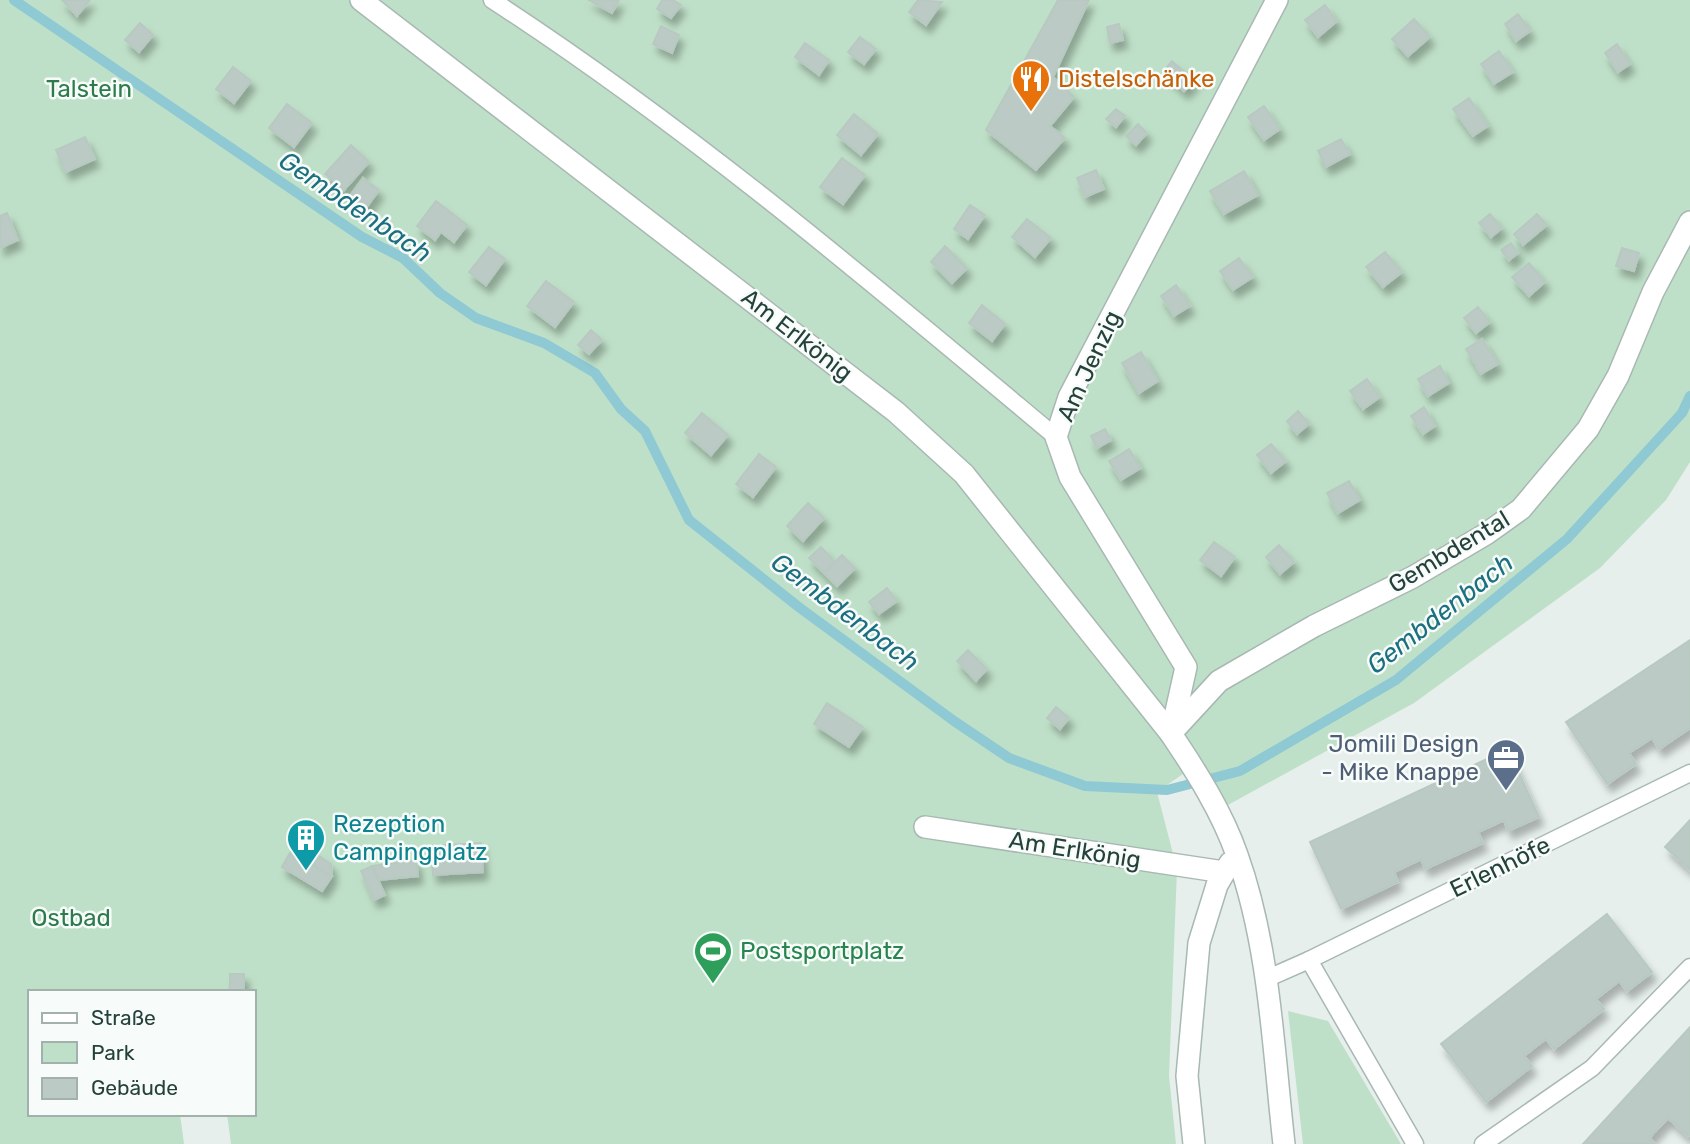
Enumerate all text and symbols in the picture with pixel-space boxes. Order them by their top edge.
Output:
restaurant icon: Distelschänke [1010,58,1052,113]
place label: Distelschänke [1058,65,1214,93]
park label: Talstein [46,75,132,103]
water label: Gembdenbach [273,145,437,269]
street label: Am Erlkönig [736,283,858,387]
street label: Am Jenzig [1051,306,1127,426]
street label: Gembdental [1384,505,1514,599]
water label: Gembdenbach [765,546,925,678]
water label: Gembdenbach [1361,547,1519,681]
place label: Jomili Design - Mike Knappe [1321,730,1479,786]
office icon: Jomili Design - Mike Knappe [1485,737,1527,792]
place label: Rezeption Campingplatz [333,810,487,866]
building icon: Rezeption Campingplatz [285,817,327,872]
street label: Am Erlkönig [1007,826,1143,874]
street label: Erlenhöfe [1445,831,1555,903]
park label: Ostbad [31,904,111,932]
sports icon: Postsportplatz [692,930,734,985]
place label: Postsportplatz [740,937,904,965]
legend [28,990,256,1116]
text: Straße [91,1005,156,1030]
text: Park [91,1040,135,1065]
text: Gebäude [91,1075,178,1100]

